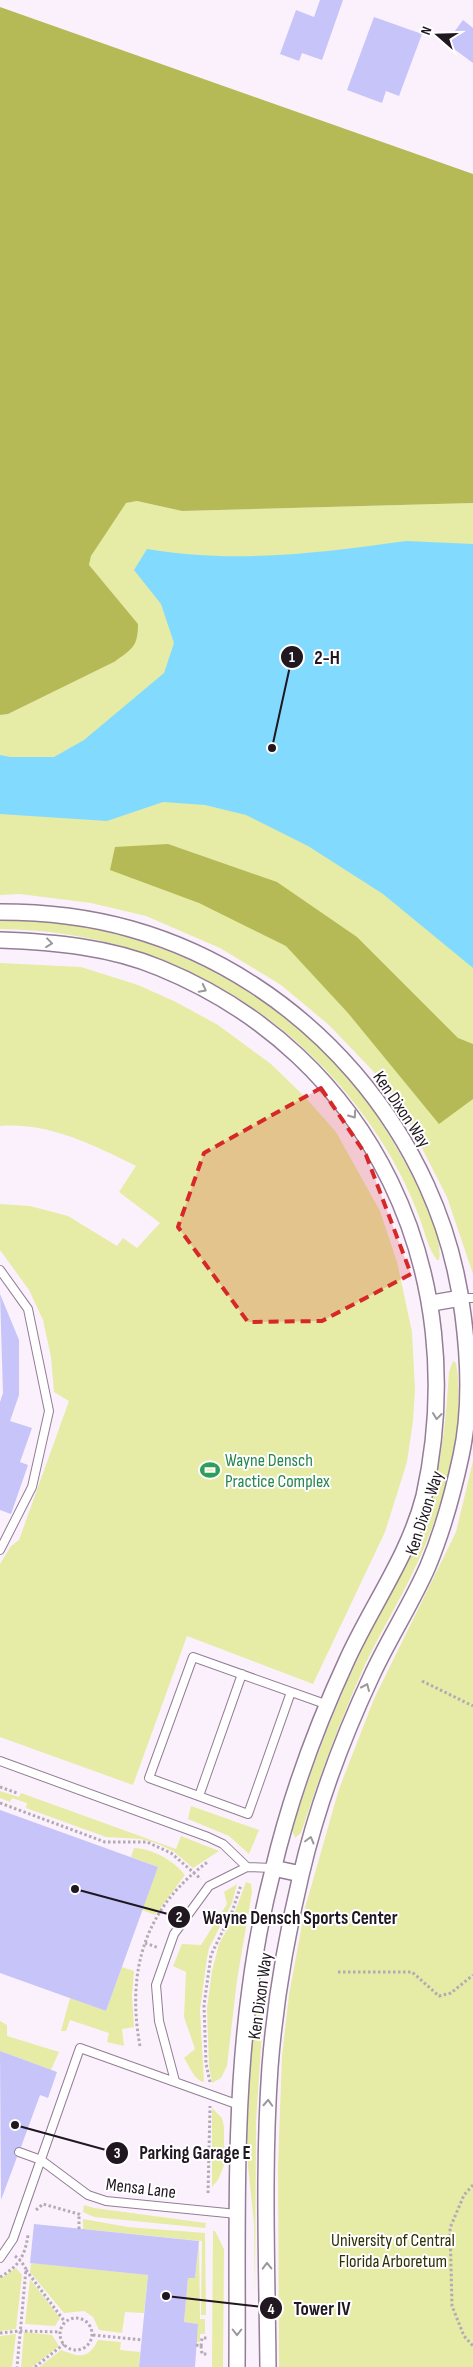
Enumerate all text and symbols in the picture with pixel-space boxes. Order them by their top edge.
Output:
north arrow [413,10,463,60]
text: N [417,24,436,37]
callout: 2-H [279,640,350,674]
text: 2-H [314,647,340,670]
text: 1 [289,648,295,667]
one-way arrow [45,937,53,948]
one-way arrow [198,983,207,993]
street label: Ken Dixon Way [368,1067,435,1151]
one-way arrow [347,1109,356,1119]
one-way arrow [432,1413,443,1421]
place label: Wayne Densch Practice Complex [225,1450,330,1492]
sports icon: Wayne Densch Practice Complex [199,1459,221,1481]
street label: Ken Dixon Way [401,1468,448,1558]
one-way arrow [360,1683,371,1692]
one-way arrow [304,1835,315,1844]
callout: Wayne Densch Sports Center [167,1900,407,1934]
text: Wayne Densch Sports Center [202,1907,398,1930]
text: 2 [176,1908,182,1927]
street label: Ken Dixon Way [244,1951,277,2041]
one-way arrow [263,2099,274,2107]
callout: Parking Garage E [104,2136,261,2170]
text: Parking Garage E [139,2142,251,2165]
text: 3 [114,2144,121,2163]
street label: Mensa Lane [105,2174,177,2203]
park label: University of Central Florida Arboretum [331,2230,455,2272]
one-way arrow [261,2262,272,2270]
callout: Tower IV [258,2291,360,2325]
text: Tower IV [293,2298,351,2321]
text: 4 [268,2300,275,2319]
one-way arrow [232,2329,242,2337]

